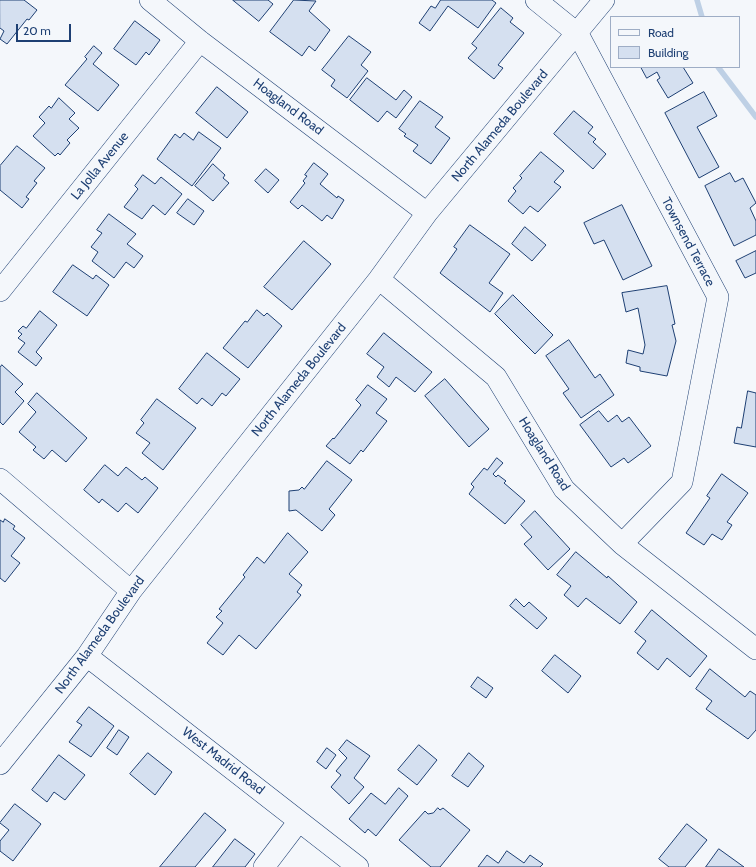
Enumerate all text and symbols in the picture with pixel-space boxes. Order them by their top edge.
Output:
scale bar [18,16,73,42]
legend [610,16,740,68]
text: 20 m [23,23,51,38]
text: Road [648,25,674,40]
text: Building [648,45,689,60]
street label: North Alameda Boulevard [449,67,551,185]
street label: Hoagland Road [250,76,326,138]
street label: La Jolla Avenue [68,129,132,203]
street label: Townsend Terrace [658,195,718,289]
street label: North Alameda Boulevard [248,320,350,440]
street label: Hoagland Road [515,414,573,494]
street label: North Alameda Boulevard [52,573,148,697]
street label: West Madrid Road [179,724,267,798]

